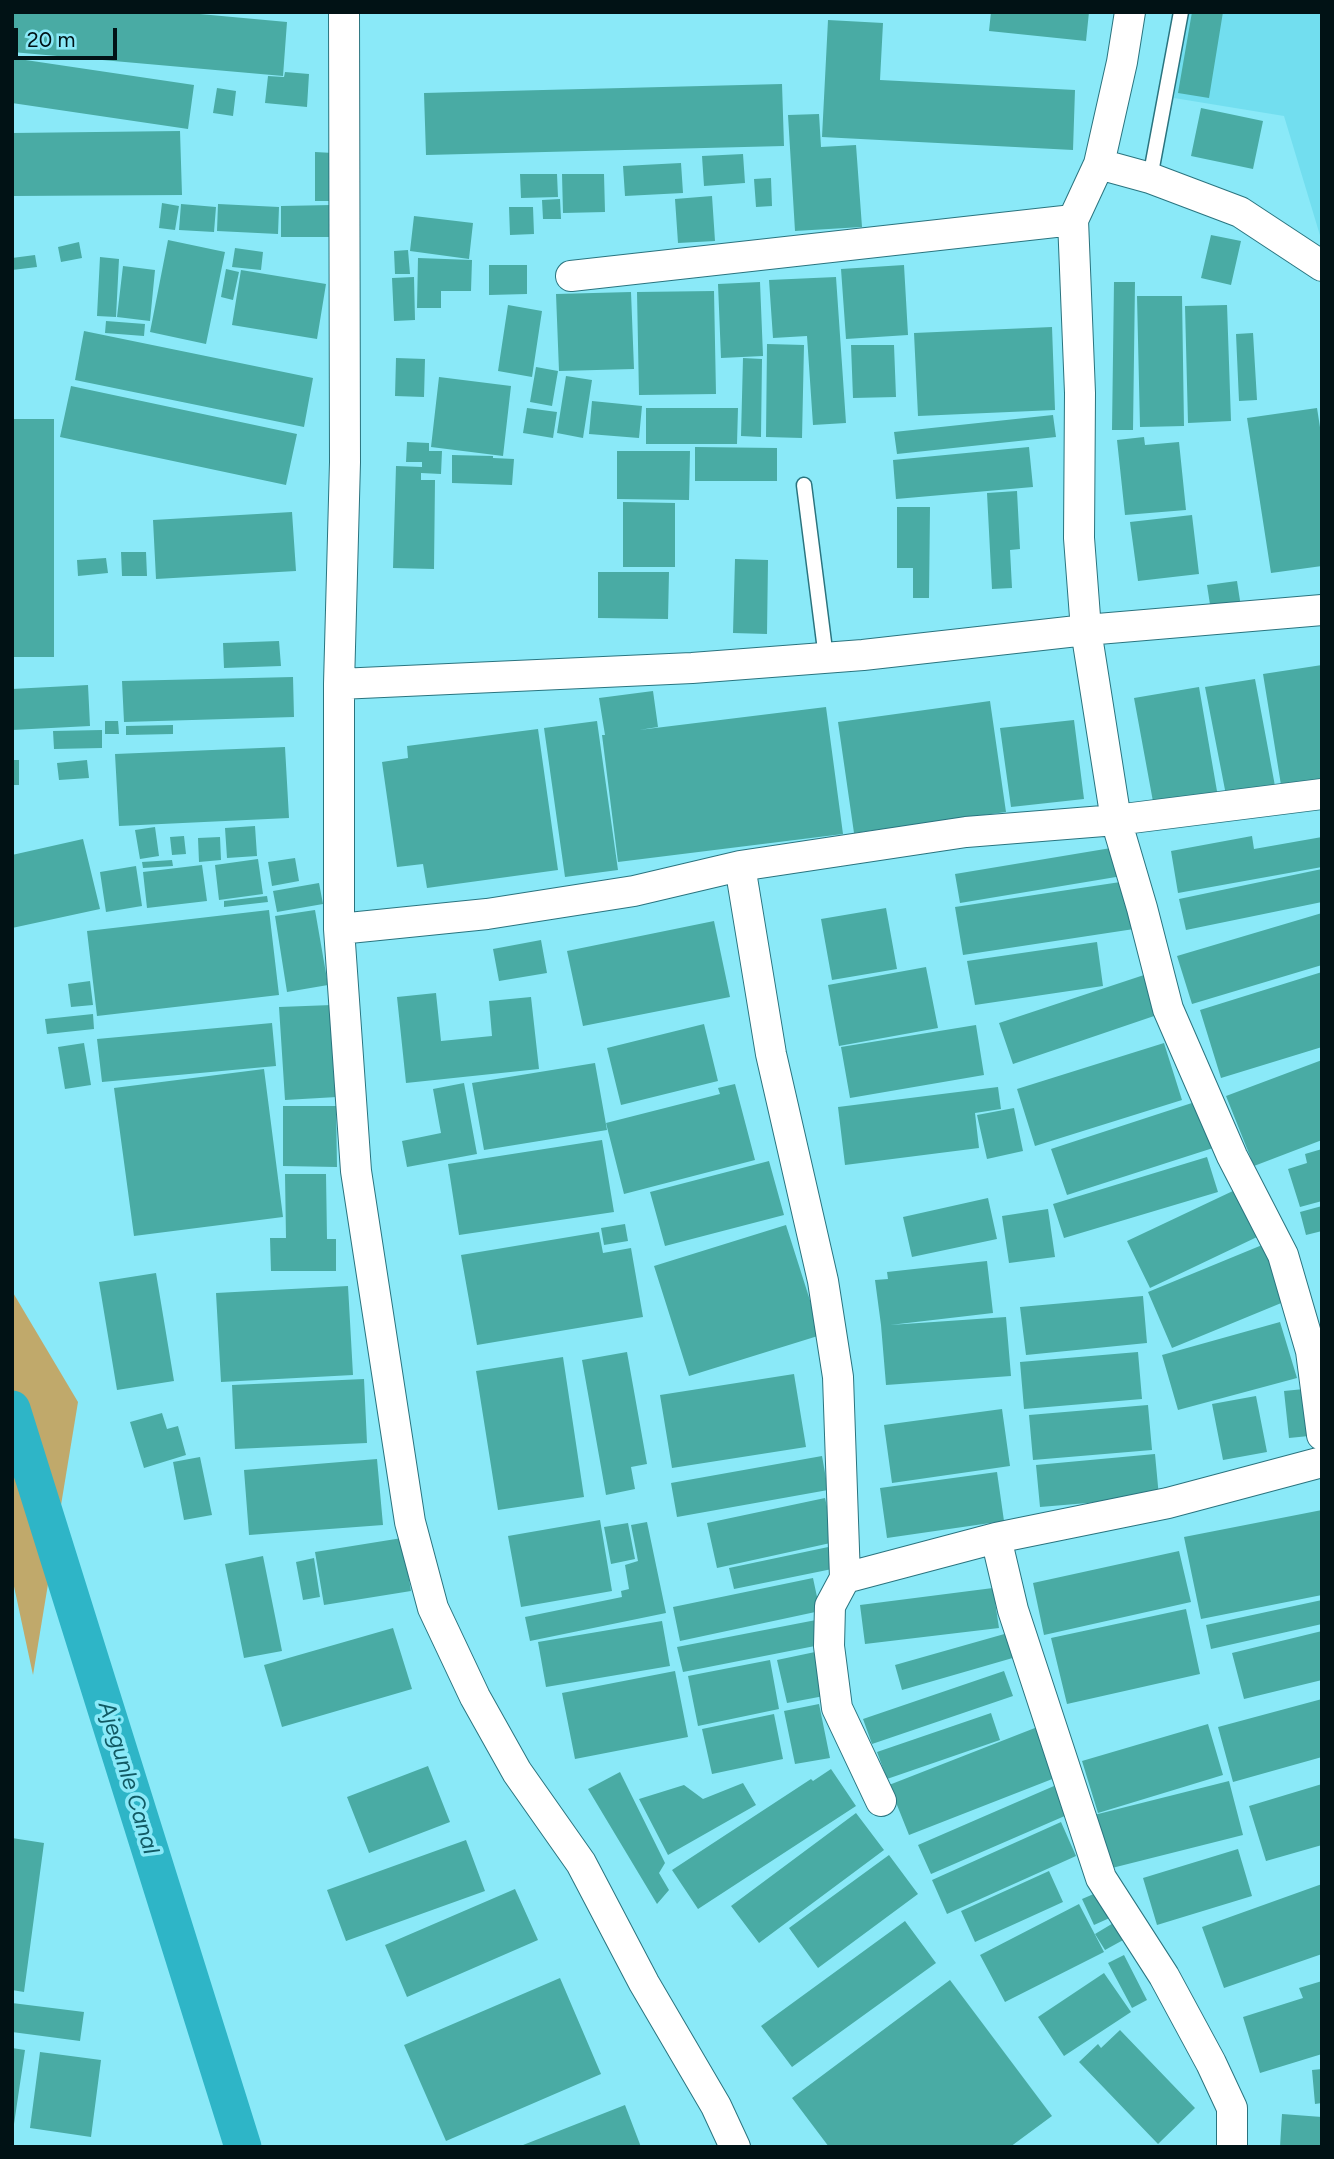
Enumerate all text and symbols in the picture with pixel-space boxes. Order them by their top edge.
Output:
scale bar [18,14,121,58]
text: 20 m [27,27,75,52]
water label: Ajegunle Canal [92,1698,164,1858]

